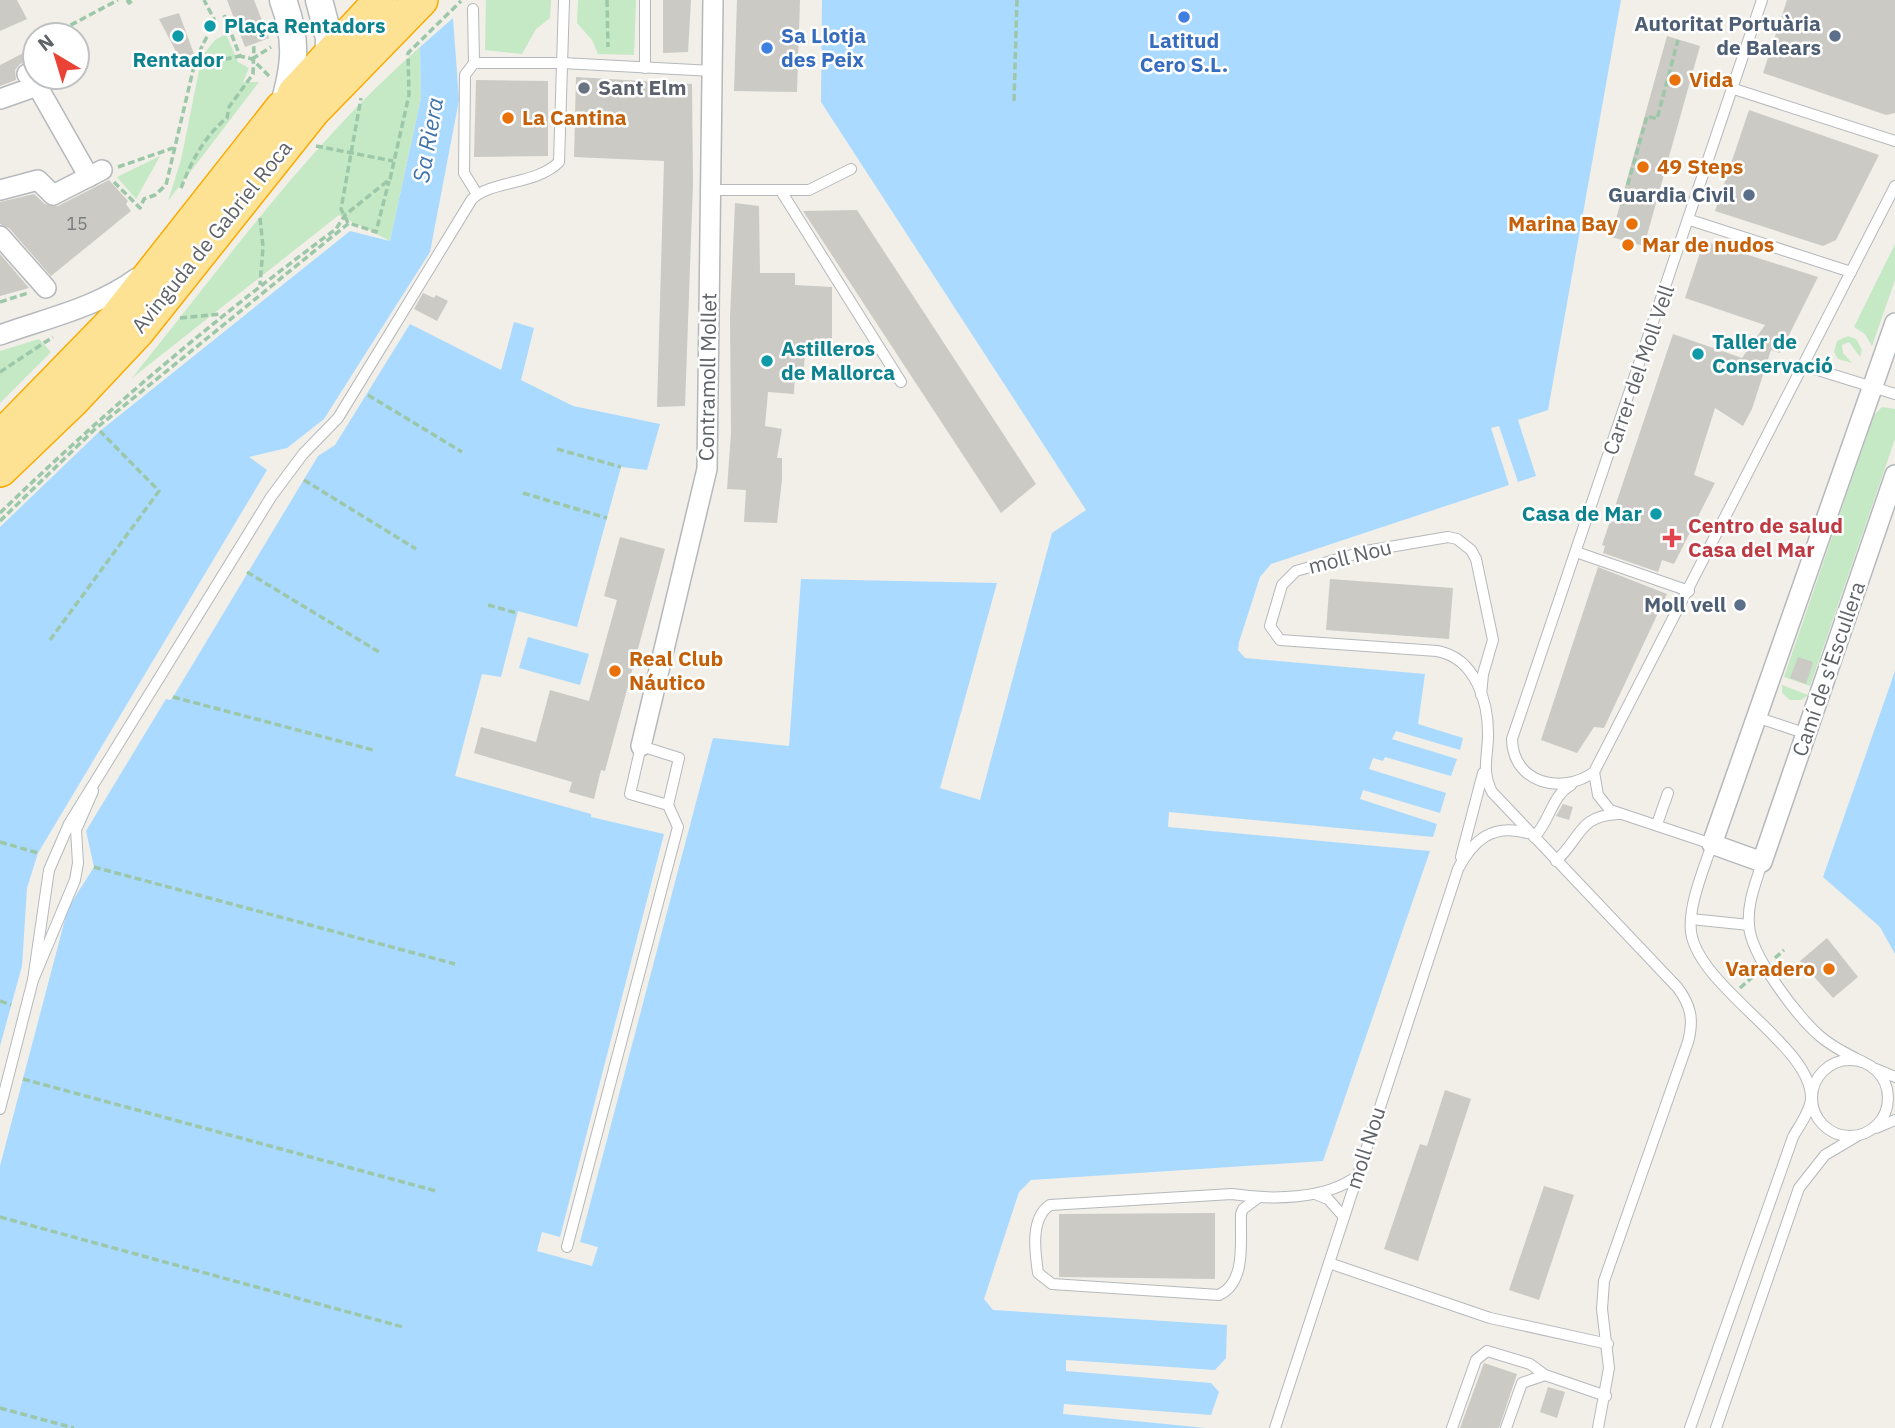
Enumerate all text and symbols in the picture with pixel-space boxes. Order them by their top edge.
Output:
marker: Latitud Cero S.L. [1176,9,1192,25]
place label: Autoritat Portuària de Balears [1634,9,1821,61]
place label: Plaça Rentadors [224,11,386,39]
marker: Plaça Rentadors [202,18,218,34]
north arrow [21,21,91,91]
place label: Sa Llotja des Peix [781,21,866,73]
place label: Latitud Cero S.L. [1140,26,1228,78]
marker: Rentador [170,28,186,44]
marker: Autoritat Portuària de Balears [1827,28,1843,44]
text: N [33,29,58,56]
marker: Sa Llotja des Peix [759,40,775,56]
place label: Rentador [132,45,224,73]
place label: Vida [1689,65,1733,93]
marker: Vida [1667,72,1683,88]
place label: Sant Elm [598,73,686,101]
marker: Sant Elm [576,80,592,96]
water label: Sa Riera [405,95,449,185]
place label: La Cantina [522,103,627,131]
marker: La Cantina [500,110,516,126]
street label: Avinguda de Gabriel Roca [125,134,298,339]
place label: 49 Steps [1657,152,1743,180]
marker: 49 Steps [1635,159,1651,175]
place label: Guardia Civil [1608,180,1735,208]
marker: Guardia Civil [1741,187,1757,203]
place label: Marina Bay [1508,209,1619,237]
house number: 15 [66,212,88,235]
marker: Marina Bay [1624,216,1640,232]
place label: Mar de nudos [1642,230,1774,258]
marker: Mar de nudos [1620,237,1636,253]
street label: Carrer del Moll Vell [1596,281,1680,458]
street label: Contramoll Mollet [692,293,722,461]
place label: Taller de Conservació [1712,327,1833,379]
place label: Astilleros de Mallorca [781,334,895,386]
marker: Taller de Conservació [1690,346,1706,362]
marker: Astilleros de Mallorca [759,353,775,369]
place label: Casa de Mar [1522,499,1643,527]
marker: Casa de Mar [1648,506,1664,522]
place label: Centro de salud Casa del Mar [1688,511,1843,563]
marker: Centro de salud Casa del Mar [1662,528,1682,548]
street label: moll Nou [1305,532,1394,580]
street label: Camí de s'Escullera [1785,577,1871,760]
place label: Moll vell [1644,590,1726,618]
marker: Moll vell [1732,597,1748,613]
place label: Real Club Náutico [629,644,723,696]
marker: Real Club Náutico [607,663,623,679]
place label: Varadero [1725,954,1815,982]
marker: Varadero [1821,961,1837,977]
street label: moll Nou [1339,1103,1391,1192]

